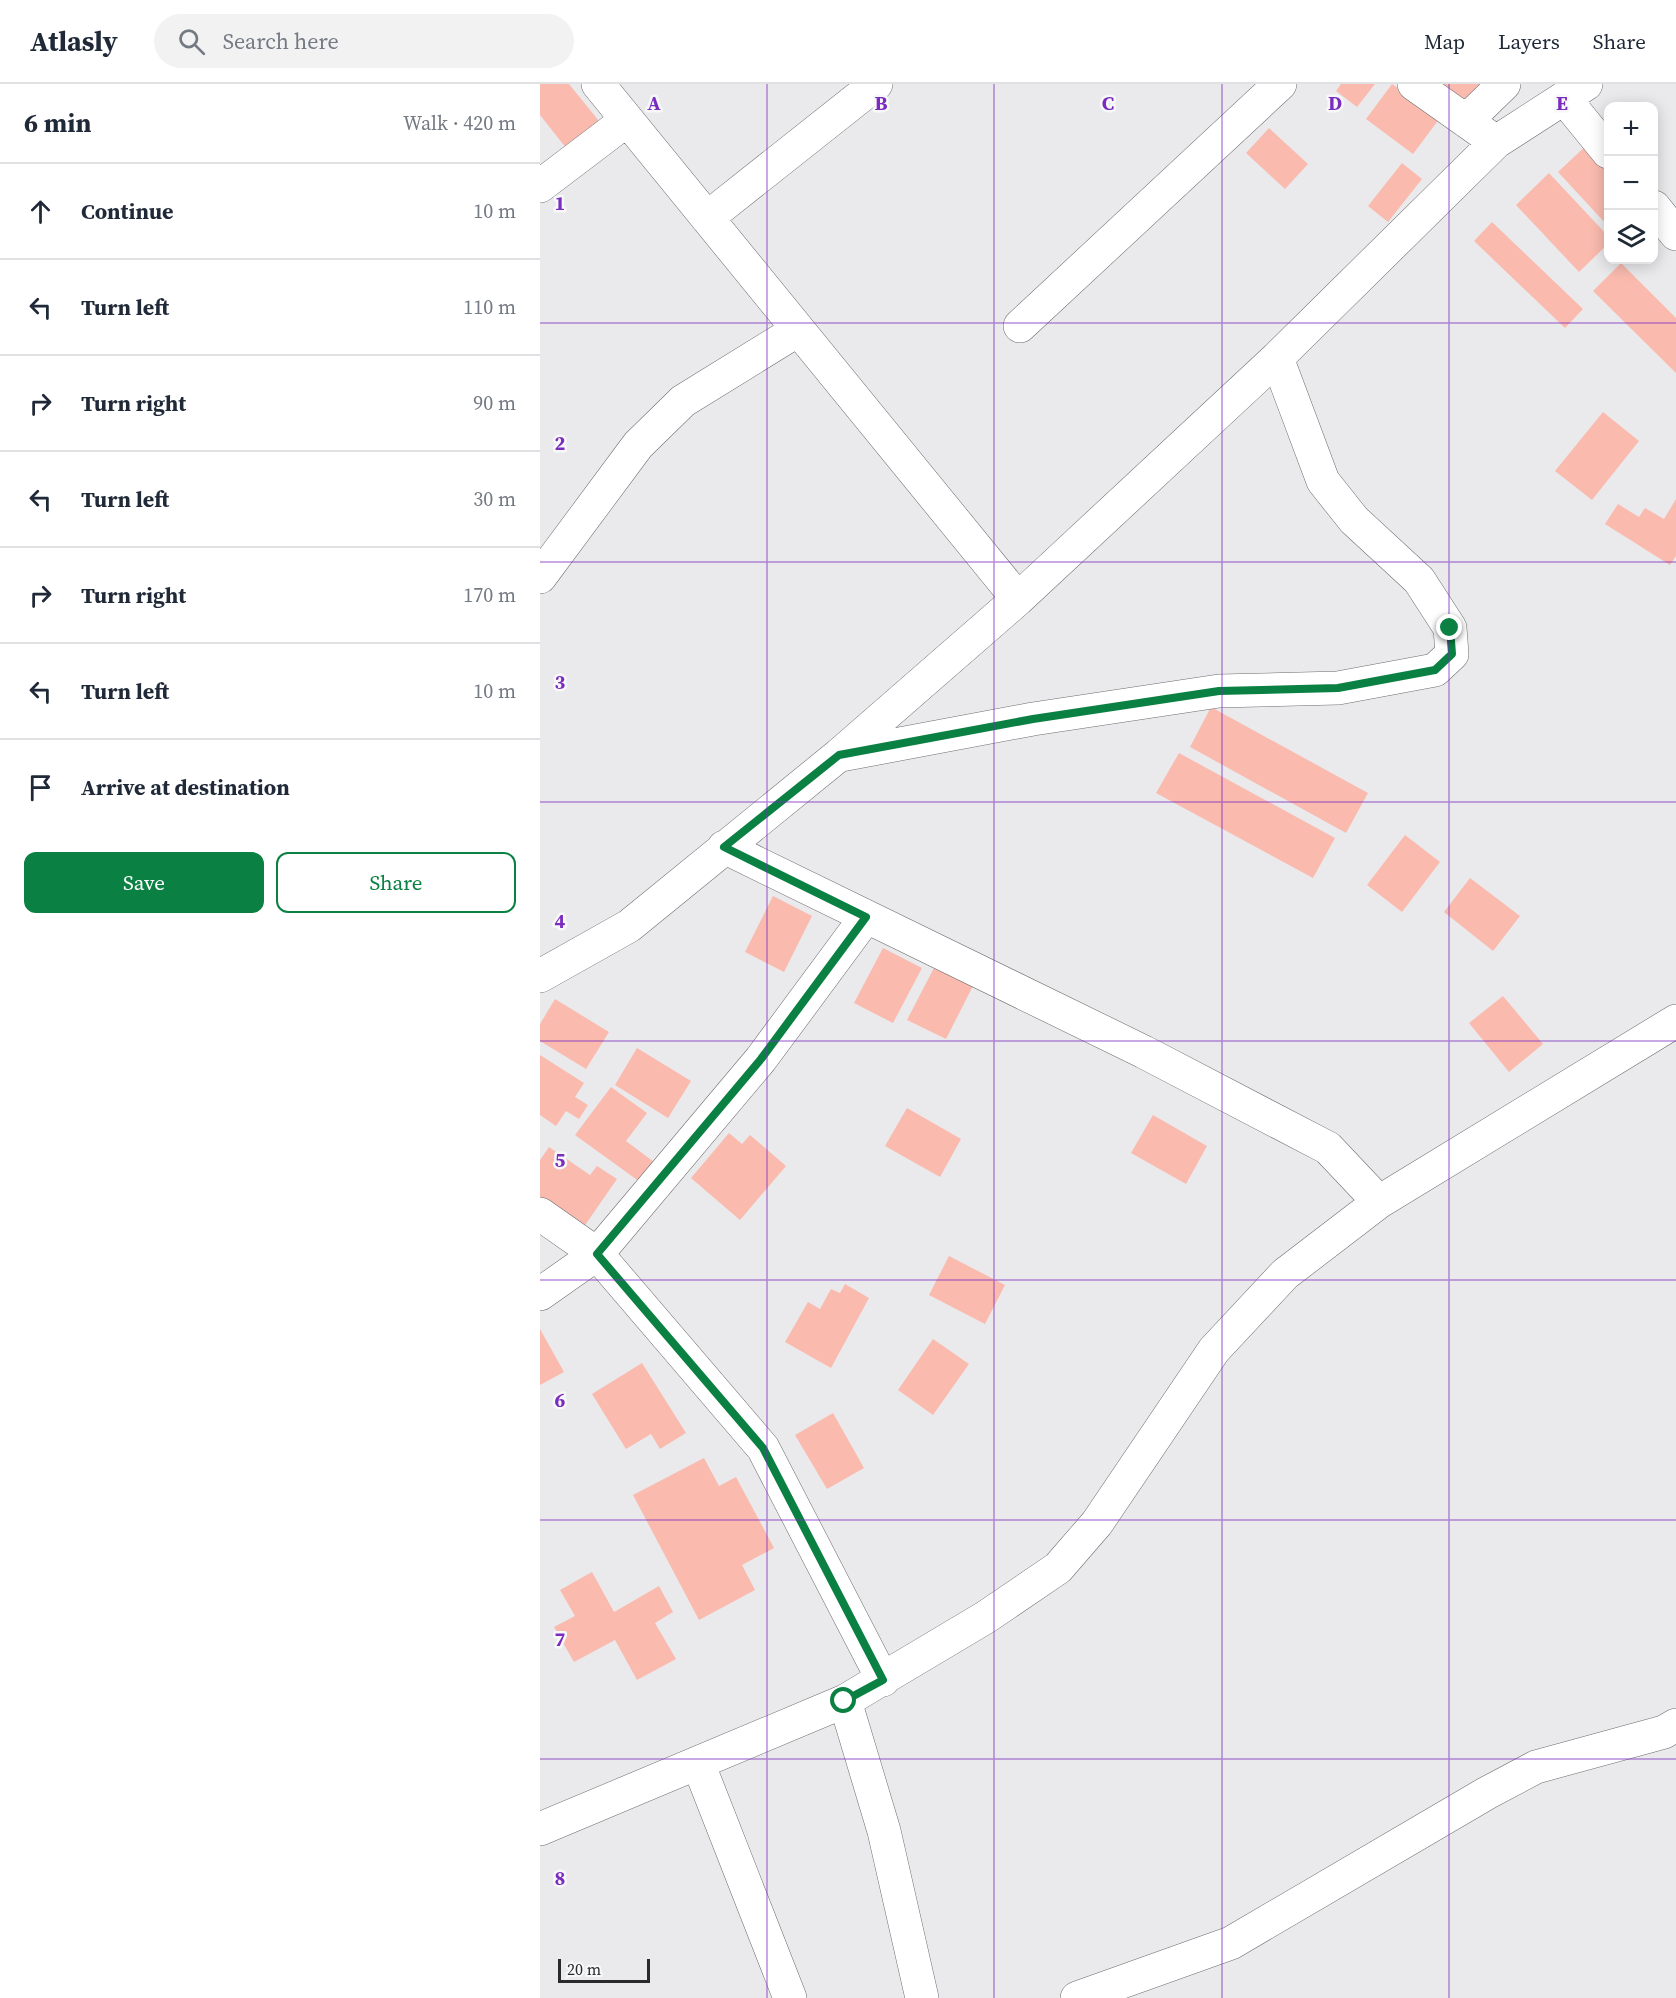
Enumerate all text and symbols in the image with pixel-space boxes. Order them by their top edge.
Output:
search box [154,14,574,68]
text: Atlasly [30,22,118,60]
icon: search [175,25,208,58]
text: Search here [223,26,339,56]
text: Map [1424,27,1465,56]
text: Layers [1498,27,1560,56]
text: Share [1593,27,1646,56]
text: A [647,89,661,117]
text: B [874,89,888,117]
text: C [1102,89,1114,117]
text: D [1328,89,1342,117]
text: E [1556,89,1568,117]
map controls [1604,102,1658,264]
button: + [1604,102,1658,156]
text: 6 min [24,105,91,141]
text: Walk · 420 m [403,109,516,137]
button: − [1604,156,1658,210]
text: 1 [555,189,565,217]
icon: ahead [24,195,57,228]
text: Continue [81,196,174,226]
text: 10 m [473,197,516,225]
button: layers [1604,210,1658,264]
icon: left [24,291,57,324]
text: Turn left [81,292,169,322]
text: 110 m [463,293,516,321]
icon: right [24,387,57,420]
text: Turn right [81,388,186,418]
text: 90 m [473,389,516,417]
text: 2 [555,429,566,457]
icon: left [24,483,57,516]
text: Turn left [81,484,169,514]
text: 30 m [473,485,516,513]
icon: right [24,579,57,612]
text: Turn right [81,580,186,610]
text: 170 m [463,581,516,609]
route end [1436,614,1462,640]
text: 3 [555,668,566,696]
icon: left [24,675,57,708]
text: Turn left [81,676,169,706]
text: 10 m [473,677,516,705]
icon: arrive [24,771,57,804]
text: Arrive at destination [81,772,290,802]
button: Save [24,852,264,913]
button: Share [276,852,516,913]
text: 4 [555,907,566,935]
text: 5 [555,1146,566,1174]
text: 6 [555,1386,566,1414]
text: 7 [555,1625,566,1653]
route start [830,1687,856,1713]
text: 8 [555,1864,565,1892]
scale bar [558,1956,650,1984]
text: 20 m [567,1958,601,1980]

